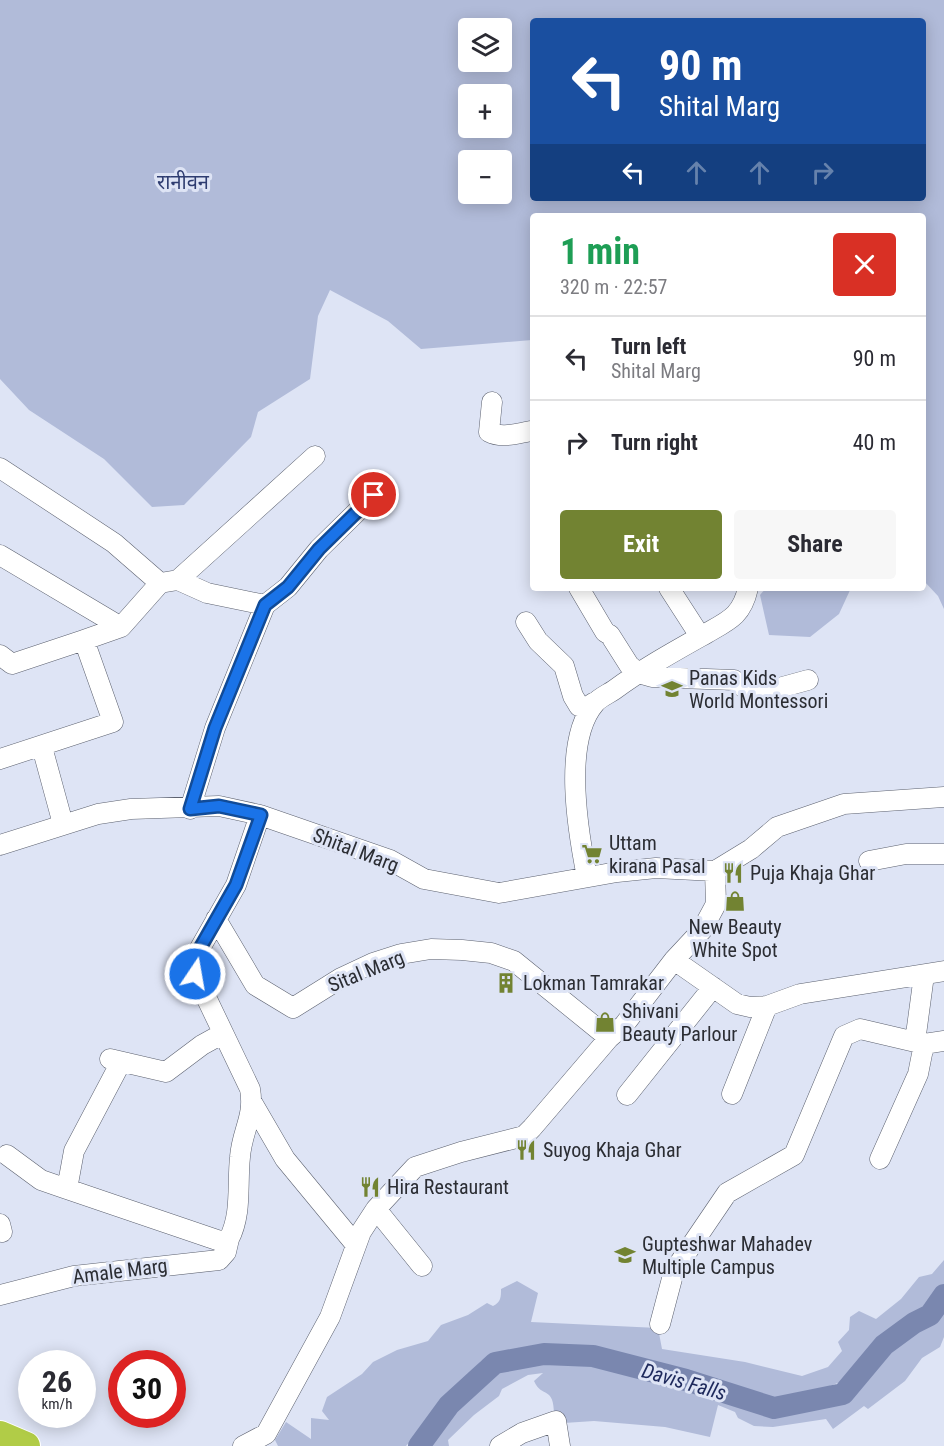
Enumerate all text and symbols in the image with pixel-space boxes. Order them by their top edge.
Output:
map controls [458,18,512,204]
button: layers [458,18,512,72]
text: 90 m [659,41,742,90]
icon: left [560,42,638,120]
button: + [458,84,512,138]
text: Shital Marg [659,91,780,123]
button: − [458,150,512,204]
icon: left [617,156,650,189]
icon: ahead [680,156,713,189]
icon: ahead [743,156,776,189]
icon: right [806,156,839,189]
park label: रानीवन [157,170,210,194]
text: 1 min [560,231,640,273]
button: close [833,233,896,296]
text: 320 m · 22:57 [560,275,667,299]
text: Turn left [611,334,686,359]
icon: left [560,342,593,375]
text: 90 m [853,346,896,371]
text: Shital Marg [611,359,701,383]
icon: right [560,426,593,459]
text: Turn right [611,430,698,455]
text: 40 m [853,430,896,455]
pin [348,469,399,520]
icon: arrive [357,478,390,511]
button: Exit [560,510,722,579]
button: Share [734,510,896,579]
place label: Panas Kids World Montessori [689,666,828,713]
school or university icon: Panas Kids World Montessori [660,677,684,701]
street label: Shital Marg [310,823,402,877]
place label: Uttam kirana Pasal [609,831,706,878]
supermarket icon: Uttam kirana Pasal [580,842,604,866]
restaurant icon: Puja Khaja Ghar [721,861,745,885]
place label: Puja Khaja Ghar [750,861,875,885]
shop icon: New Beauty White Spot [723,889,747,913]
place label: New Beauty White Spot [688,915,782,962]
position arrow [163,942,227,1006]
street label: Sital Marg [324,945,408,997]
building icon: Lokman Tamrakar [494,971,518,995]
place label: Lokman Tamrakar [523,971,664,995]
place label: Shivani Beauty Parlour [622,999,737,1046]
shop icon: Shivani Beauty Parlour [593,1010,617,1034]
restaurant icon: Suyog Khaja Ghar [514,1138,538,1162]
place label: Suyog Khaja Ghar [543,1138,682,1162]
restaurant icon: Hira Restaurant [358,1175,382,1199]
place label: Hira Restaurant [387,1175,509,1199]
place label: Gupteshwar Mahadev Multiple Campus [642,1232,813,1279]
school or university icon: Gupteshwar Mahadev Multiple Campus [613,1243,637,1267]
street label: Amale Marg [71,1253,169,1289]
speed limit sign: 30 [108,1350,186,1428]
water label: Davis Falls [639,1359,729,1405]
text: 26 [42,1364,72,1399]
text: km/h [42,1395,72,1413]

